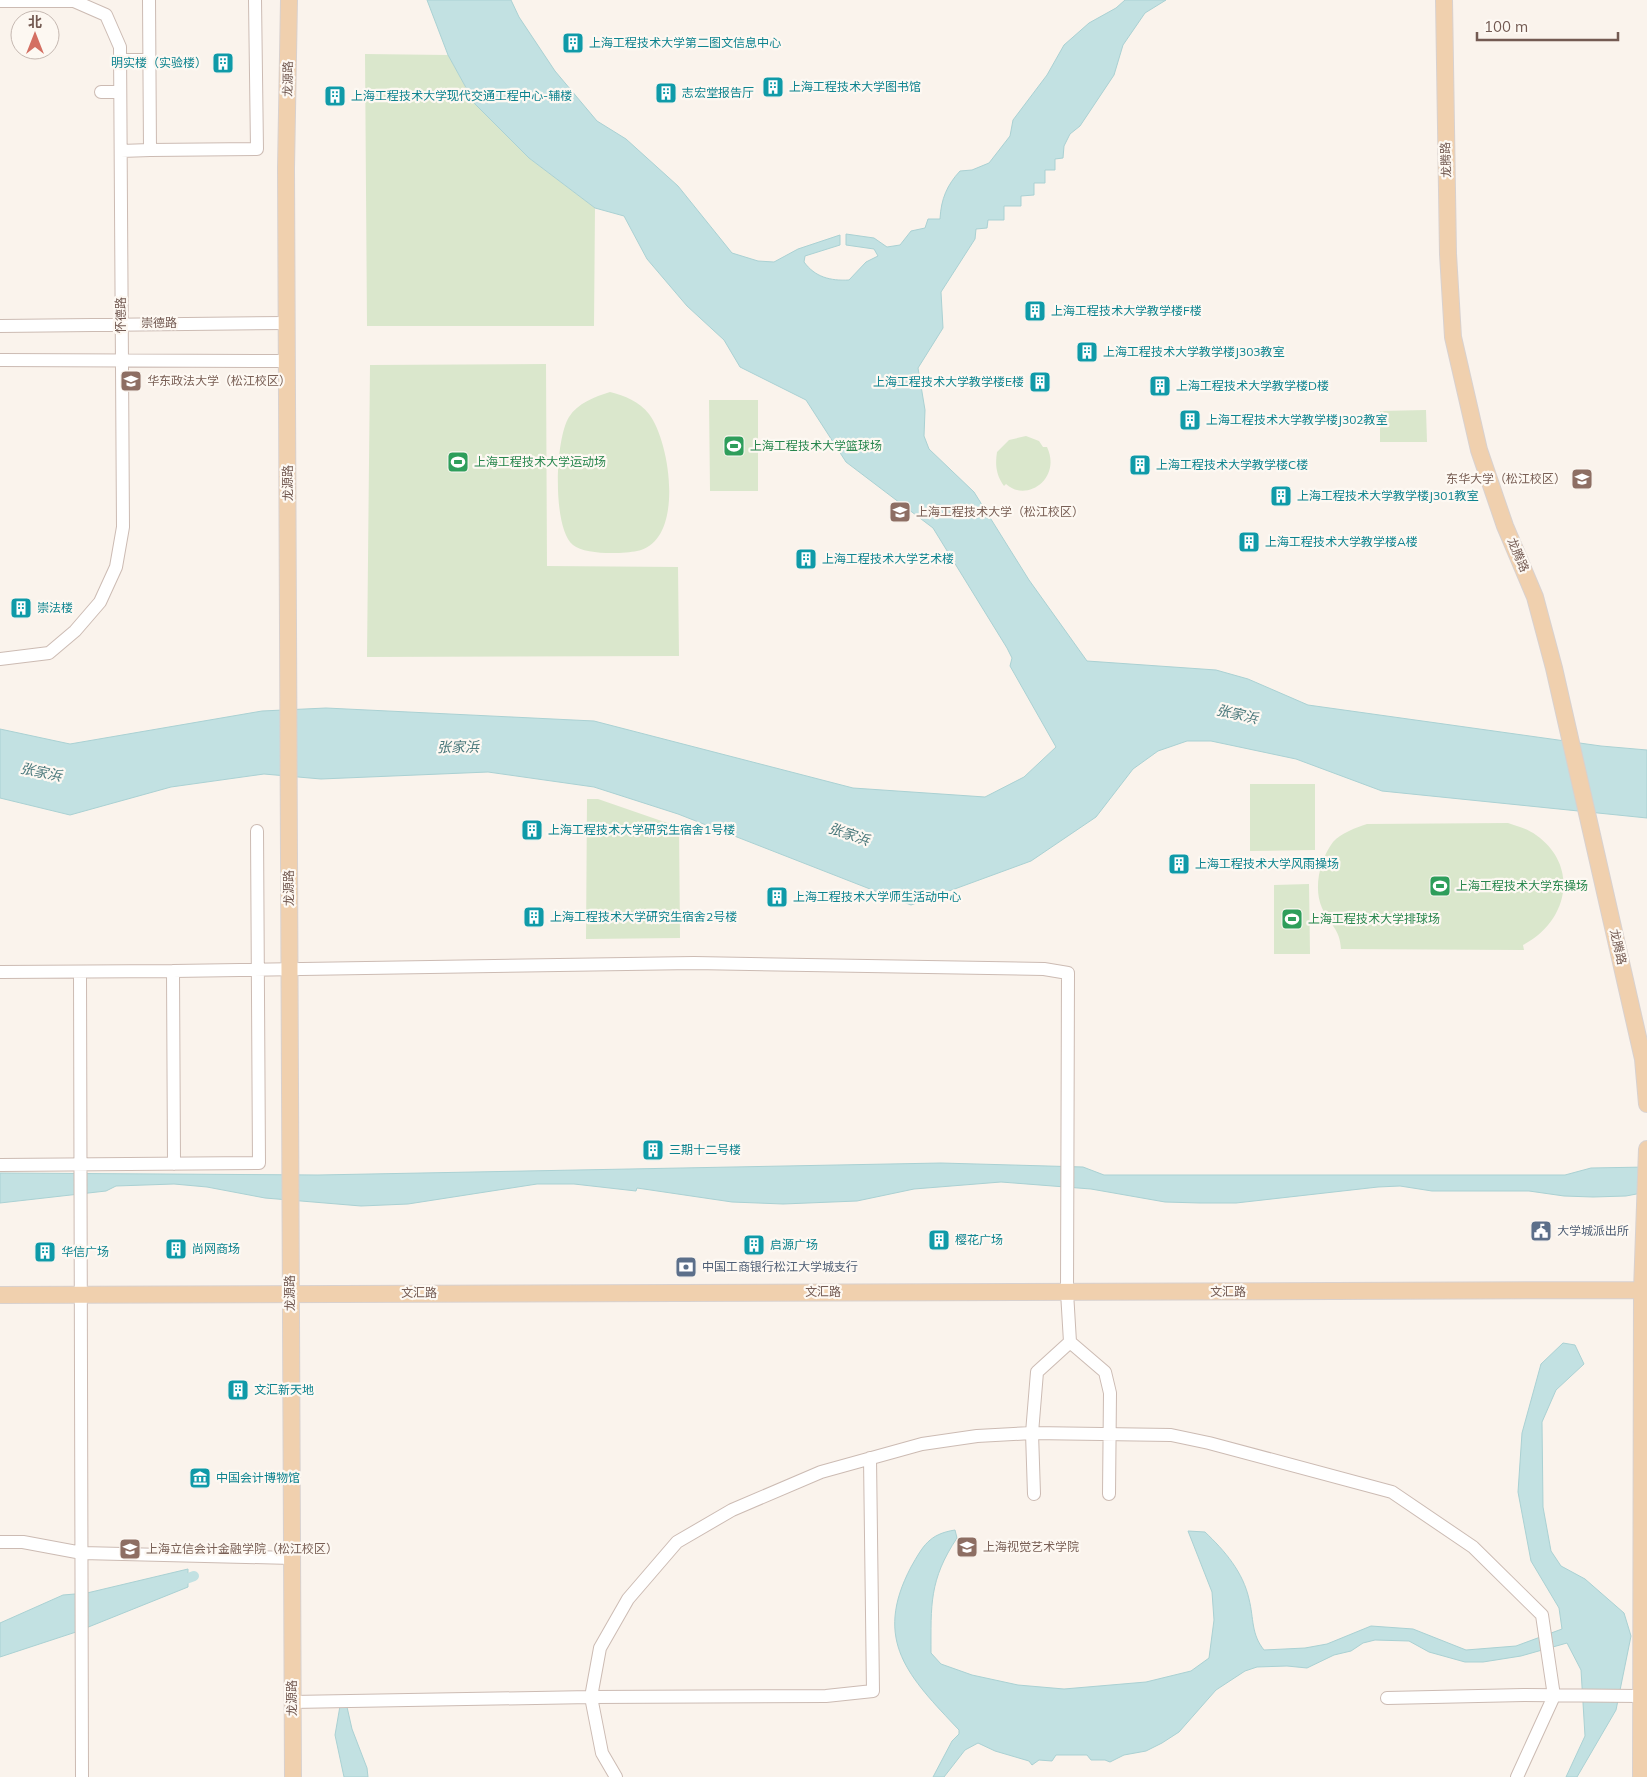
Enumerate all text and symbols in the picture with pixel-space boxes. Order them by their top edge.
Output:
north arrow [10,10,60,60]
scale bar [1477,10,1618,42]
text: 北 [28,13,42,31]
text: 100 m [1484,17,1528,36]
building icon: 上海工程技术大学第二图文信息中心 [561,31,585,55]
place label: 上海工程技术大学第二图文信息中心 [589,35,781,50]
building icon: 明实楼（实验楼） [211,51,235,75]
place label: 明实楼（实验楼） [111,55,207,70]
street label: 龙源路 [280,61,295,97]
building icon: 上海工程技术大学图书馆 [761,75,785,99]
place label: 上海工程技术大学图书馆 [789,79,921,94]
building icon: 志宏堂报告厅 [654,81,678,105]
building icon: 上海工程技术大学现代交通工程中心-辅楼 [323,84,347,108]
place label: 志宏堂报告厅 [682,85,754,100]
place label: 上海工程技术大学现代交通工程中心-辅楼 [351,88,572,103]
street label: 龙腾路 [1437,142,1454,178]
street label: 怀德路 [113,297,128,333]
building icon: 上海工程技术大学教学楼F楼 [1023,299,1047,323]
place label: 上海工程技术大学教学楼F楼 [1051,303,1202,318]
street label: 崇德路 [141,315,177,330]
building icon: 上海工程技术大学教学楼J303教室 [1075,340,1099,364]
place label: 上海工程技术大学教学楼J303教室 [1103,344,1285,359]
school or university icon: 华东政法大学（松江校区） [119,369,143,393]
building icon: 上海工程技术大学教学楼E楼 [1028,370,1052,394]
place label: 华东政法大学（松江校区） [147,373,291,388]
place label: 上海工程技术大学教学楼E楼 [873,374,1024,389]
building icon: 上海工程技术大学教学楼D楼 [1148,374,1172,398]
place label: 上海工程技术大学教学楼D楼 [1176,378,1329,393]
building icon: 上海工程技术大学教学楼J302教室 [1178,408,1202,432]
place label: 上海工程技术大学教学楼J302教室 [1206,412,1388,427]
sports icon: 上海工程技术大学篮球场 [722,434,746,458]
place label: 上海工程技术大学篮球场 [750,438,882,453]
sports icon: 上海工程技术大学运动场 [446,450,470,474]
building icon: 上海工程技术大学教学楼C楼 [1128,453,1152,477]
place label: 上海工程技术大学运动场 [474,454,606,469]
place label: 上海工程技术大学教学楼C楼 [1156,457,1308,472]
street label: 龙源路 [280,465,295,501]
school or university icon: 东华大学（松江校区） [1570,467,1594,491]
place label: 东华大学（松江校区） [1446,471,1566,486]
building icon: 上海工程技术大学教学楼J301教室 [1269,484,1293,508]
place label: 上海工程技术大学教学楼J301教室 [1297,488,1479,503]
school or university icon: 上海工程技术大学（松江校区） [888,500,912,524]
place label: 上海工程技术大学（松江校区） [916,504,1084,519]
building icon: 上海工程技术大学教学楼A楼 [1237,530,1261,554]
place label: 上海工程技术大学教学楼A楼 [1265,534,1418,549]
street label: 龙腾路 [1505,535,1532,574]
building icon: 上海工程技术大学艺术楼 [794,547,818,571]
place label: 上海工程技术大学艺术楼 [822,551,954,566]
building icon: 崇法楼 [9,596,33,620]
place label: 崇法楼 [37,600,73,615]
water label: 张家浜 [1215,701,1260,728]
water label: 张家浜 [437,738,480,756]
water label: 张家浜 [19,759,64,785]
building icon: 上海工程技术大学研究生宿舍1号楼 [520,818,544,842]
water label: 张家浜 [826,819,873,850]
place label: 上海工程技术大学研究生宿舍1号楼 [548,822,735,837]
building icon: 上海工程技术大学风雨操场 [1167,852,1191,876]
place label: 上海工程技术大学风雨操场 [1195,856,1339,871]
street label: 龙源路 [281,870,296,906]
sports icon: 上海工程技术大学东操场 [1428,874,1452,898]
place label: 上海工程技术大学东操场 [1456,878,1588,893]
building icon: 上海工程技术大学师生活动中心 [765,885,789,909]
place label: 上海工程技术大学师生活动中心 [793,889,961,904]
building icon: 上海工程技术大学研究生宿舍2号楼 [522,905,546,929]
sports icon: 上海工程技术大学排球场 [1280,907,1304,931]
place label: 上海工程技术大学研究生宿舍2号楼 [550,909,737,924]
place label: 上海工程技术大学排球场 [1308,911,1440,926]
street label: 龙腾路 [1607,928,1630,966]
building icon: 三期十二号楼 [641,1138,665,1162]
place label: 三期十二号楼 [669,1142,741,1157]
public building icon: 大学城派出所 [1529,1219,1553,1243]
place label: 大学城派出所 [1557,1223,1629,1238]
building icon: 樱花广场 [927,1228,951,1252]
place label: 樱花广场 [955,1232,1003,1247]
building icon: 启源广场 [742,1233,766,1257]
building icon: 尚网商场 [164,1237,188,1261]
place label: 启源广场 [770,1237,818,1252]
building icon: 华信广场 [33,1240,57,1264]
place label: 尚网商场 [192,1241,240,1256]
place label: 华信广场 [61,1244,109,1259]
bank icon: 中国工商银行松江大学城支行 [674,1255,698,1279]
place label: 中国工商银行松江大学城支行 [702,1259,858,1274]
street label: 龙源路 [282,1275,297,1311]
street label: 文汇路 [805,1284,841,1299]
street label: 文汇路 [1210,1284,1246,1299]
street label: 文汇路 [401,1285,437,1300]
building icon: 文汇新天地 [226,1378,250,1402]
place label: 文汇新天地 [254,1382,314,1397]
museum icon: 中国会计博物馆 [188,1466,212,1490]
place label: 中国会计博物馆 [216,1470,300,1485]
school or university icon: 上海视觉艺术学院 [955,1535,979,1559]
school or university icon: 上海立信会计金融学院（松江校区） [118,1537,142,1561]
place label: 上海视觉艺术学院 [983,1539,1079,1554]
place label: 上海立信会计金融学院（松江校区） [146,1541,338,1556]
street label: 龙源路 [284,1680,299,1716]

